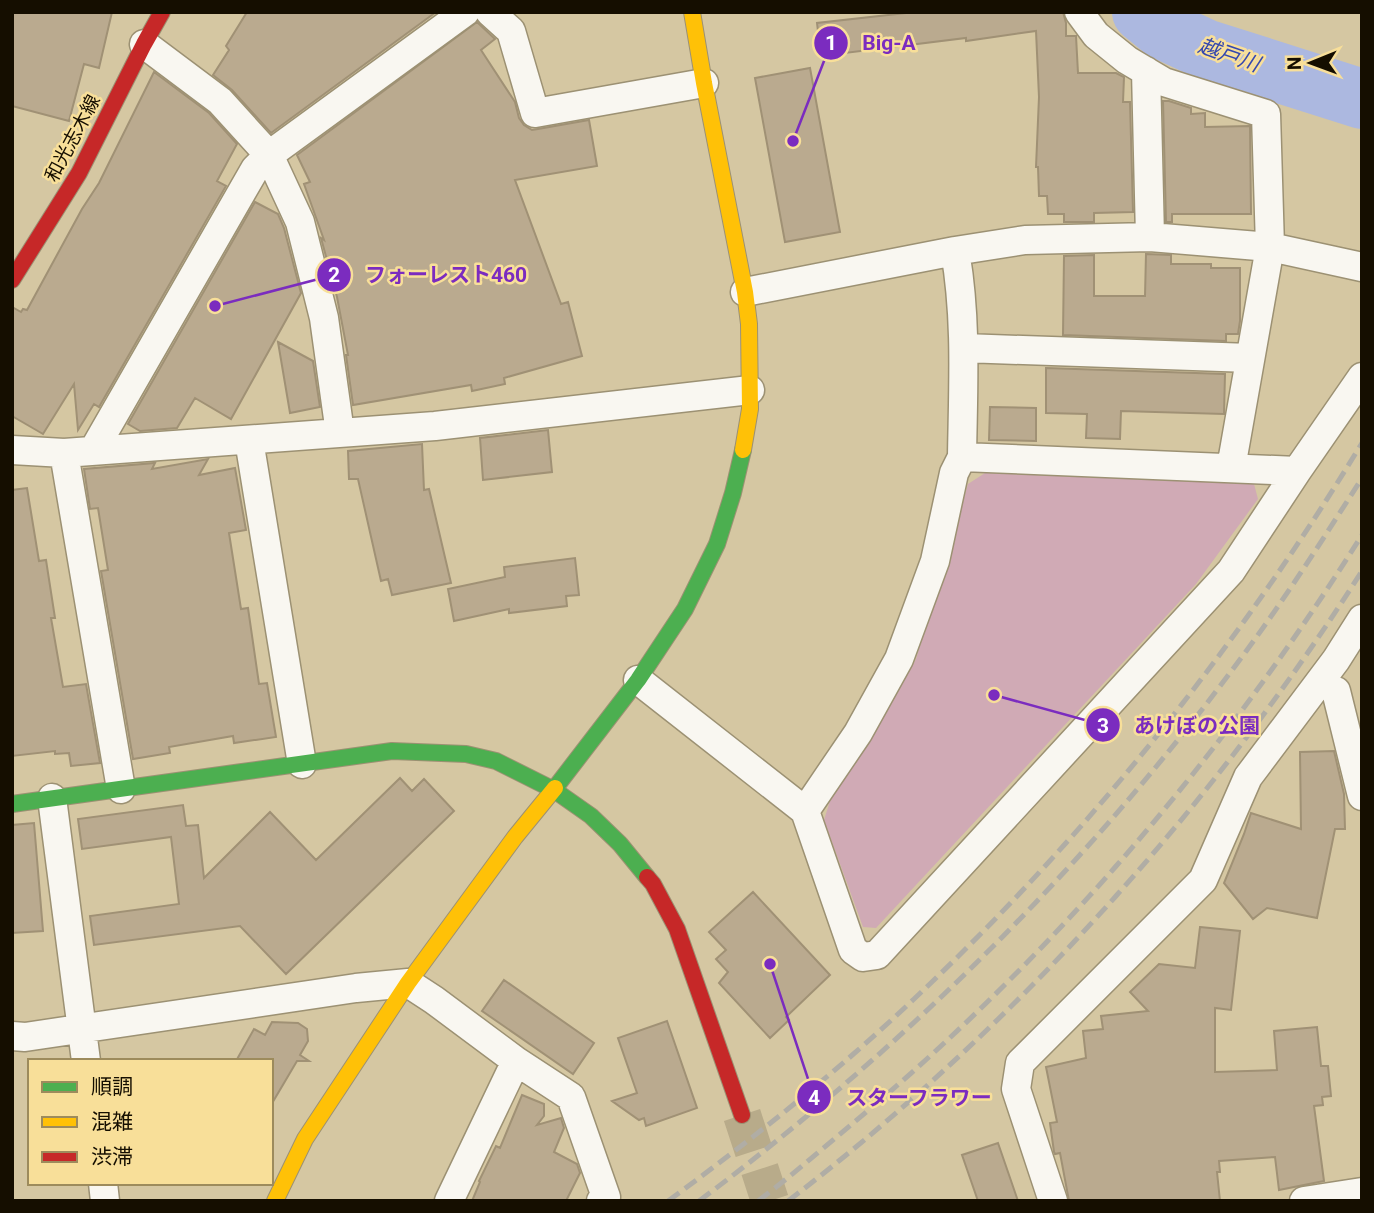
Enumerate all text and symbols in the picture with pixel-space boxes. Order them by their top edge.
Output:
callout: Big-A [814,22,930,64]
north arrow [1276,28,1346,98]
text: 1 [825,31,837,55]
text: Big-A [862,31,917,55]
water label: 越戸川 [1195,33,1265,77]
text: N [1283,56,1306,70]
street label: 和光志木線 [40,91,105,186]
callout: フォーレスト460 [316,254,542,296]
text: 2 [328,263,340,287]
text: フォーレスト460 [365,263,527,287]
callout: あけぼの公園 [1085,704,1274,746]
text: 3 [1097,714,1109,738]
text: あけぼの公園 [1134,714,1260,738]
legend [28,1059,273,1185]
text: 順調 [91,1075,133,1099]
callout: スターフラワー [796,1076,1006,1118]
text: 4 [808,1086,820,1110]
text: スターフラワー [846,1086,992,1110]
text: 混雑 [91,1110,133,1134]
text: 渋滞 [91,1145,133,1169]

